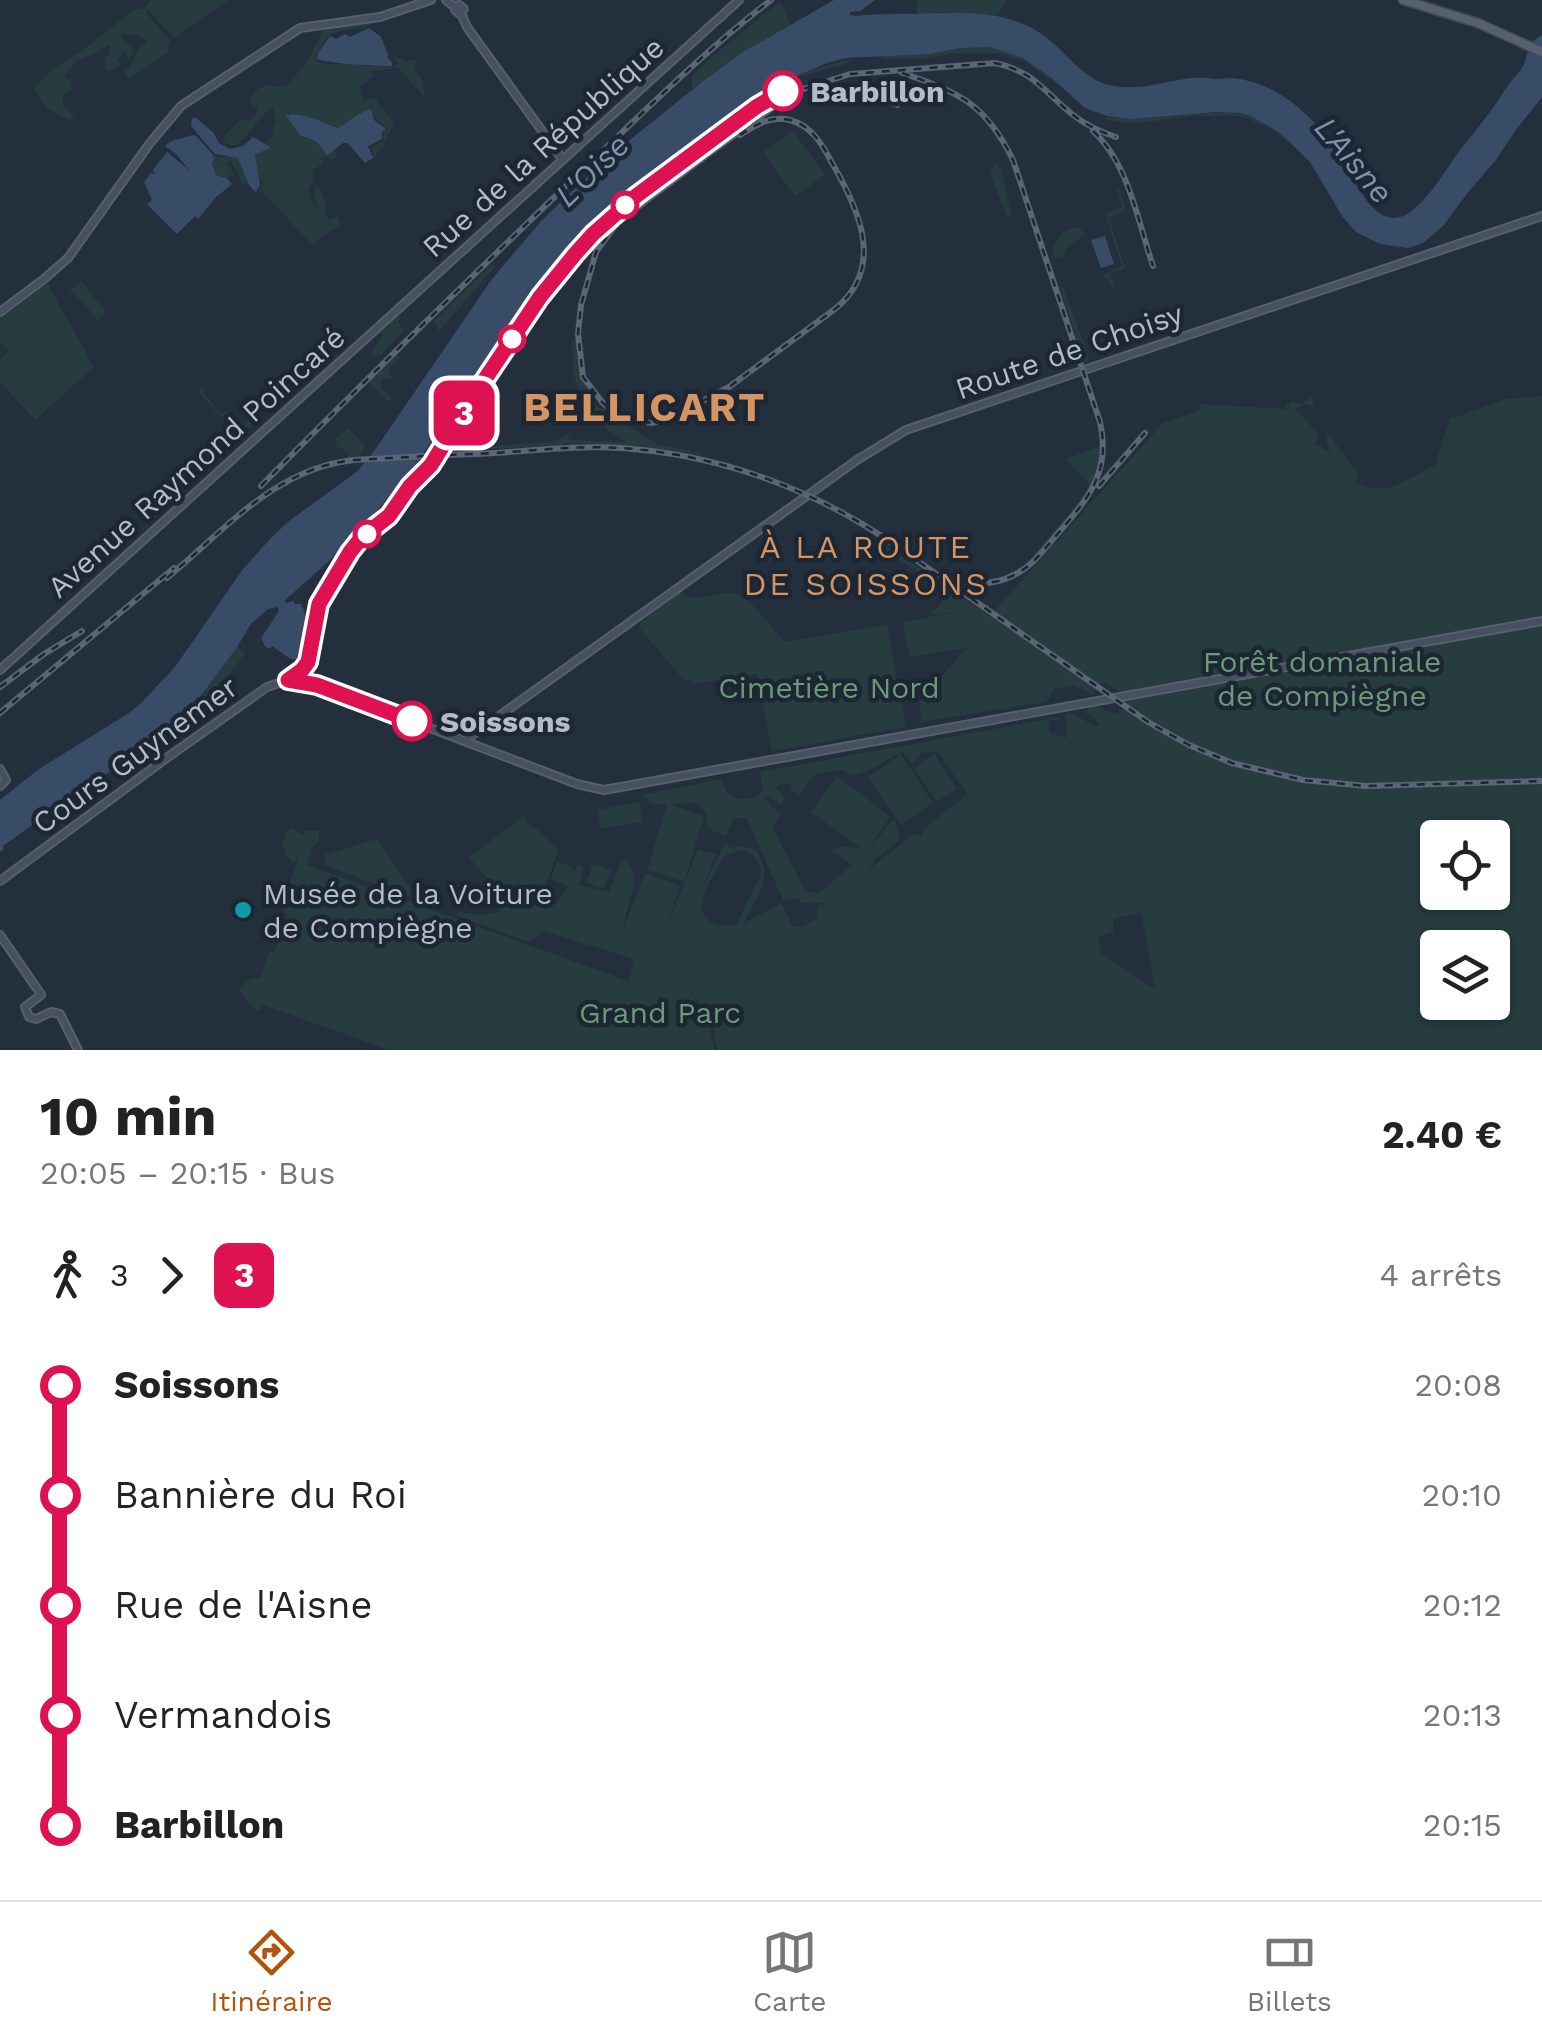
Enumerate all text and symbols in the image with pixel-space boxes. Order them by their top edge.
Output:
street label: Rue de la République [415,29,671,265]
marker: Barbillon [764,72,802,110]
place label: Barbillon [810,74,945,109]
water label: L'Aisne [1307,109,1401,211]
water label: L'Oise [547,126,637,214]
unlabelled marker [612,192,638,218]
street label: Route de Choisy [951,296,1188,406]
street label: Avenue Raymond Poincaré [40,319,352,605]
unlabelled marker [499,326,525,352]
line badge: 3 [432,380,496,446]
district label: BELLICART [523,384,767,431]
text: 3 [454,392,474,434]
unlabelled marker [354,521,380,547]
district label: À LA ROUTE DE SOISSONS [744,528,988,603]
park label: Forêt domaniale de Compiègne [1203,644,1441,713]
street label: Cours Guynemer [26,669,244,841]
park label: Cimetière Nord [718,670,940,705]
marker: Soissons [393,702,431,740]
place label: Soissons [440,704,571,739]
map controls [1420,820,1510,1020]
button: locate [1420,820,1510,910]
place label: Musée de la Voiture de Compiègne [263,876,553,945]
marker: Musée de la Voiture de Compiègne [232,899,254,921]
button: layers [1420,930,1510,1020]
park label: Grand Parc [579,995,741,1030]
text: 10 min [40,1084,217,1148]
text: 2.40 € [1382,1113,1502,1157]
text: 20:05 – 20:15 · Bus [40,1154,335,1192]
icon: walk [40,1248,95,1303]
icon: forward [144,1248,199,1303]
text: 3 [234,1254,254,1296]
text: 3 [110,1256,129,1294]
text: 4 arrêts [1380,1256,1502,1294]
text: Soissons [114,1363,279,1407]
text: 20:08 [1414,1366,1502,1404]
text: Bannière du Roi [114,1473,407,1517]
text: 20:10 [1422,1476,1502,1514]
text: Rue de l'Aisne [114,1583,372,1627]
text: 20:12 [1423,1586,1502,1624]
text: Vermandois [114,1693,332,1737]
text: 20:13 [1423,1696,1502,1734]
text: Barbillon [114,1803,284,1847]
text: 20:15 [1423,1806,1502,1844]
tab: Itinéraire [210,1925,333,2018]
tab: Carte [753,1925,826,2018]
tab: Billets [1247,1925,1332,2018]

